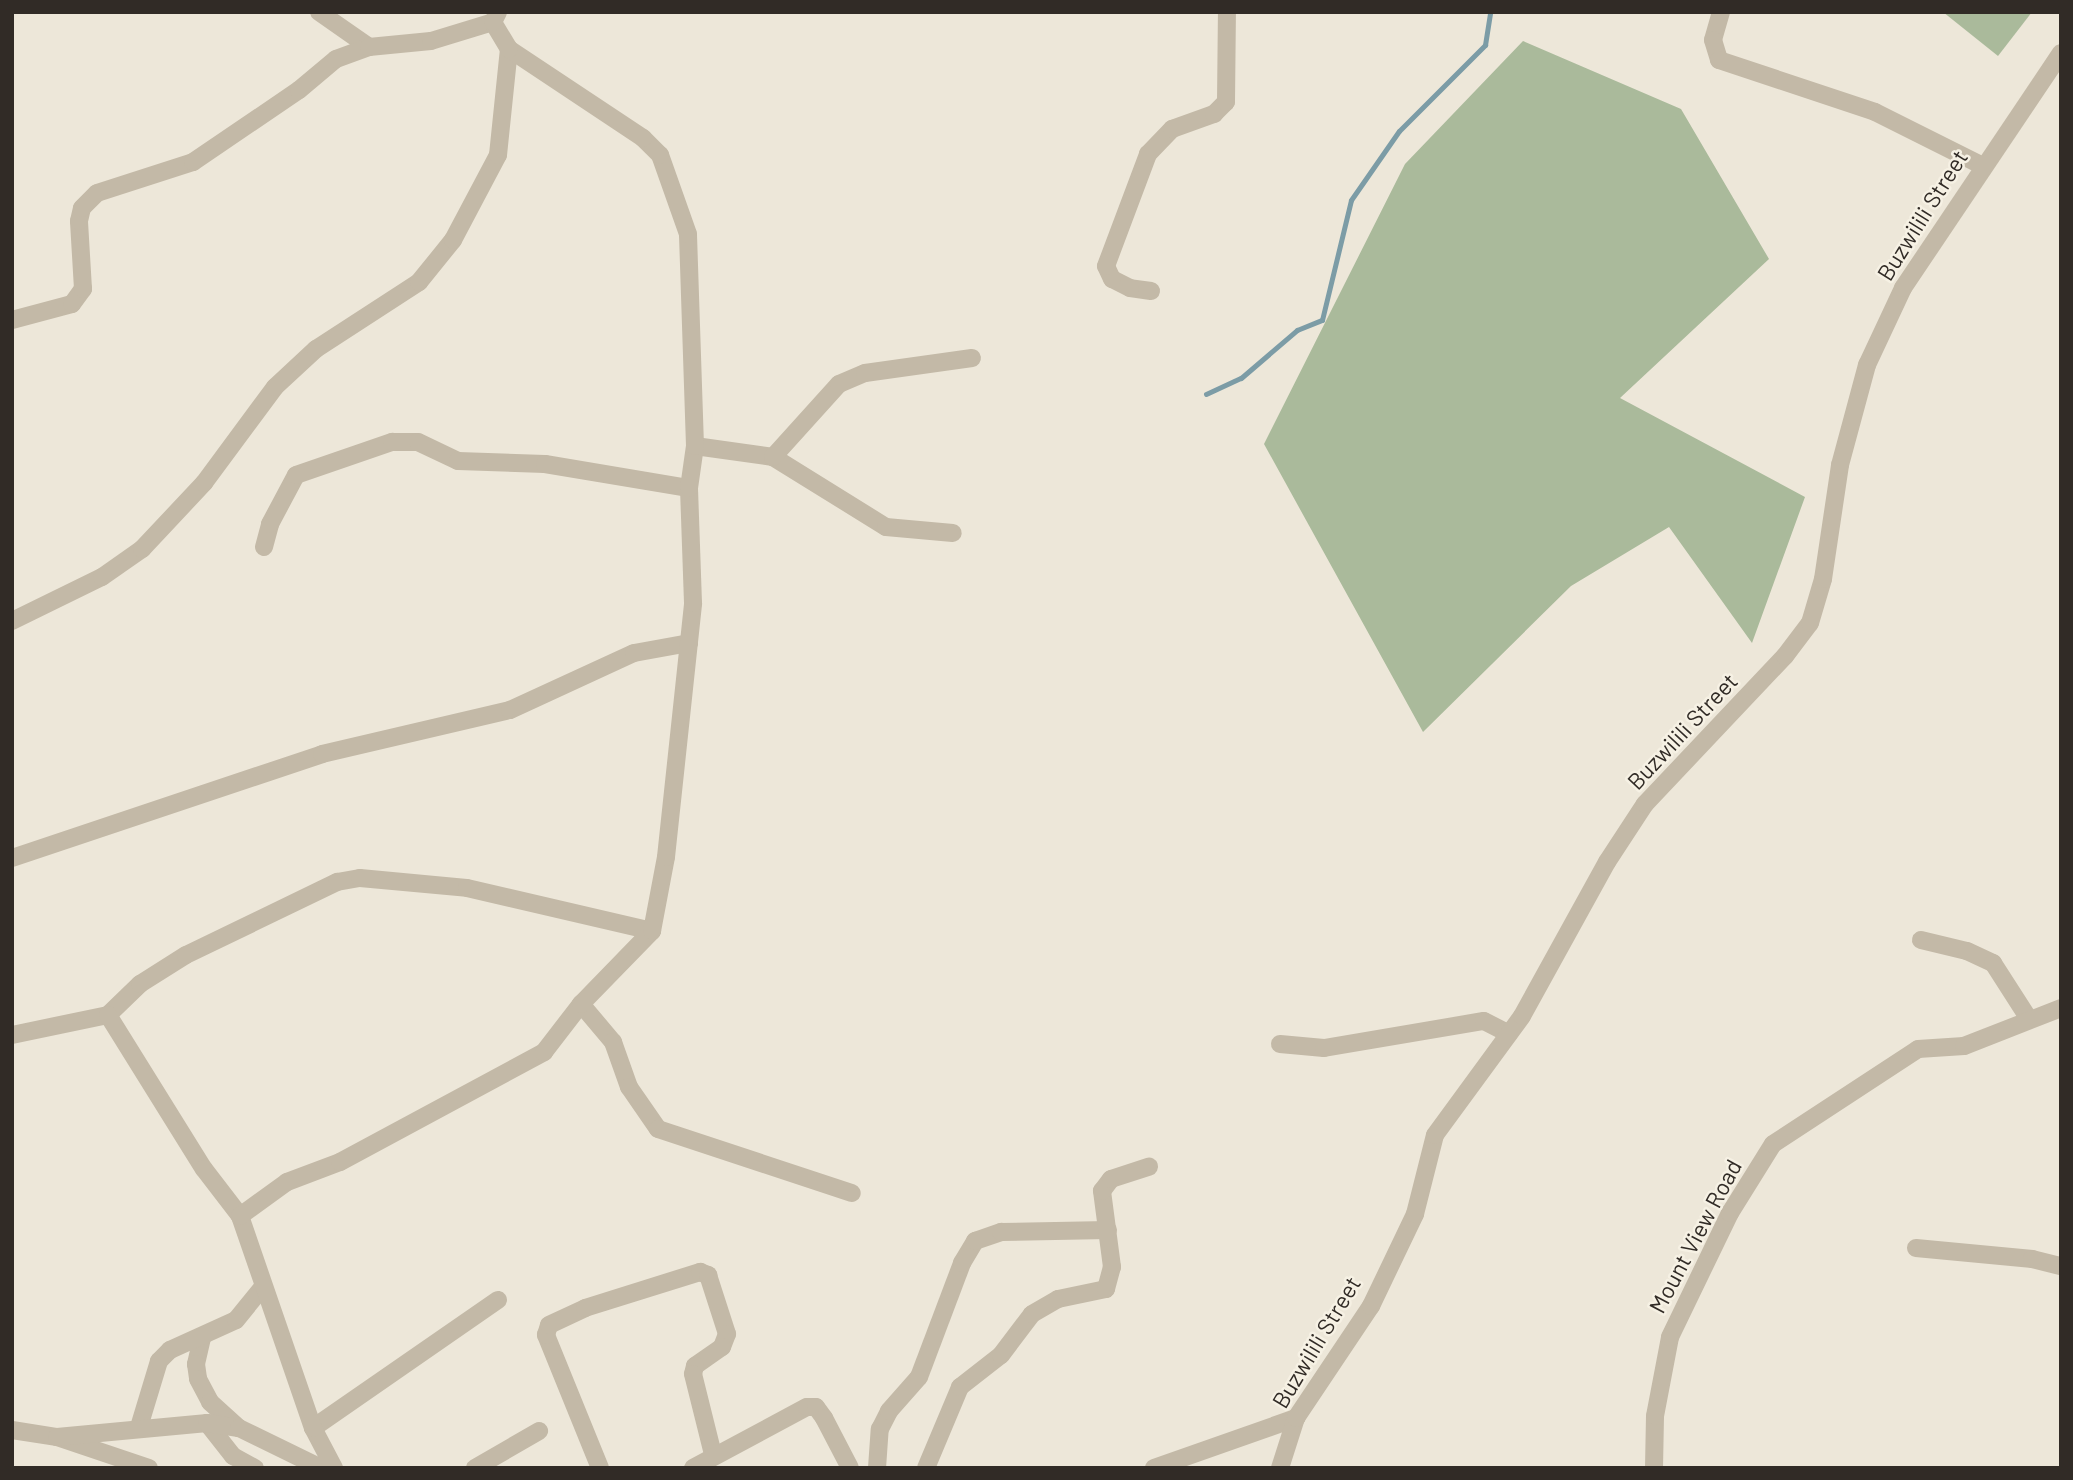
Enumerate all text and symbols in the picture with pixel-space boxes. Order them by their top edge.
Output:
street label: Buzwilili Street [1871,145,1973,285]
street label: Buzwilili Street [1621,667,1743,795]
street label: Mount View Road [1643,1154,1747,1318]
street label: Buzwilili Street [1266,1271,1366,1413]

